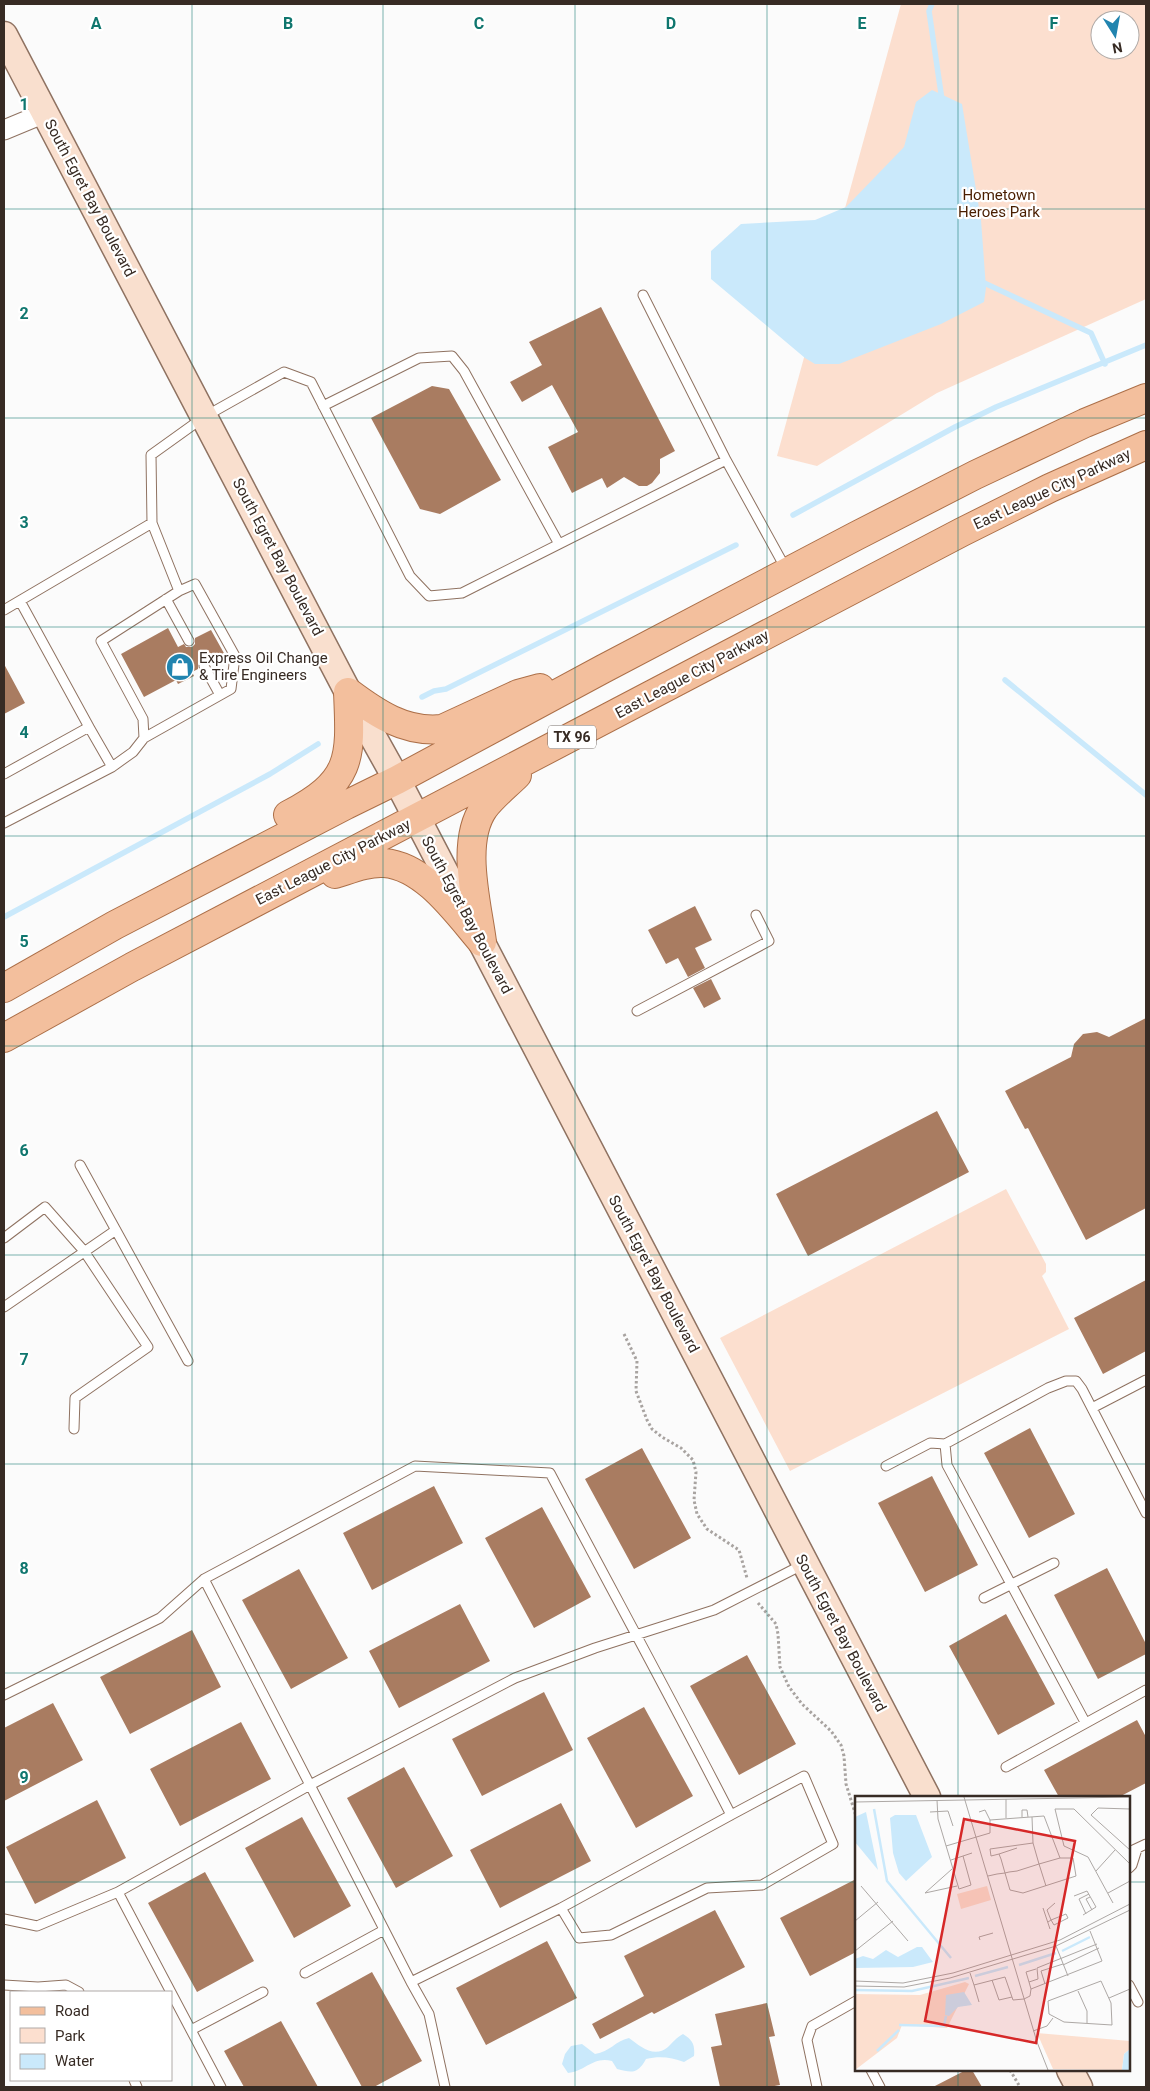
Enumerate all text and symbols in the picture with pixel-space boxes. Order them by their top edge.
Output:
north arrow [1090,10,1140,60]
text: A [91,14,102,33]
text: B [283,14,293,33]
text: C [474,14,484,33]
text: D [666,14,676,33]
text: E [858,14,867,33]
text: F [1050,14,1059,33]
text: N [1111,39,1124,57]
text: 1 [19,95,29,114]
street label: South Egret Bay Boulevard [41,116,139,280]
park label: Hometown Heroes Park [958,186,1040,221]
text: 2 [19,304,29,323]
street label: East League City Parkway [971,445,1133,533]
street label: South Egret Bay Boulevard [229,475,327,639]
text: 3 [19,513,29,532]
street label: East League City Parkway [612,626,772,722]
place label: Express Oil Change & Tire Engineers [199,649,328,684]
shop icon: Express Oil Change & Tire Engineers [165,652,195,682]
text: 4 [19,723,29,742]
road number: TX 96 [548,726,596,749]
street label: East League City Parkway [253,815,413,909]
street label: South Egret Bay Boulevard [418,833,516,997]
text: 5 [19,932,29,951]
text: 6 [19,1141,29,1160]
street label: South Egret Bay Boulevard [605,1192,703,1356]
text: 7 [19,1350,29,1369]
street label: South Egret Bay Boulevard [792,1551,890,1715]
text: 8 [19,1559,29,1578]
text: 9 [19,1768,29,1787]
inset map [855,1796,1130,2071]
legend [10,1991,172,2081]
text: Road [55,2002,89,2020]
text: Park [55,2027,86,2045]
text: Water [55,2052,94,2070]

